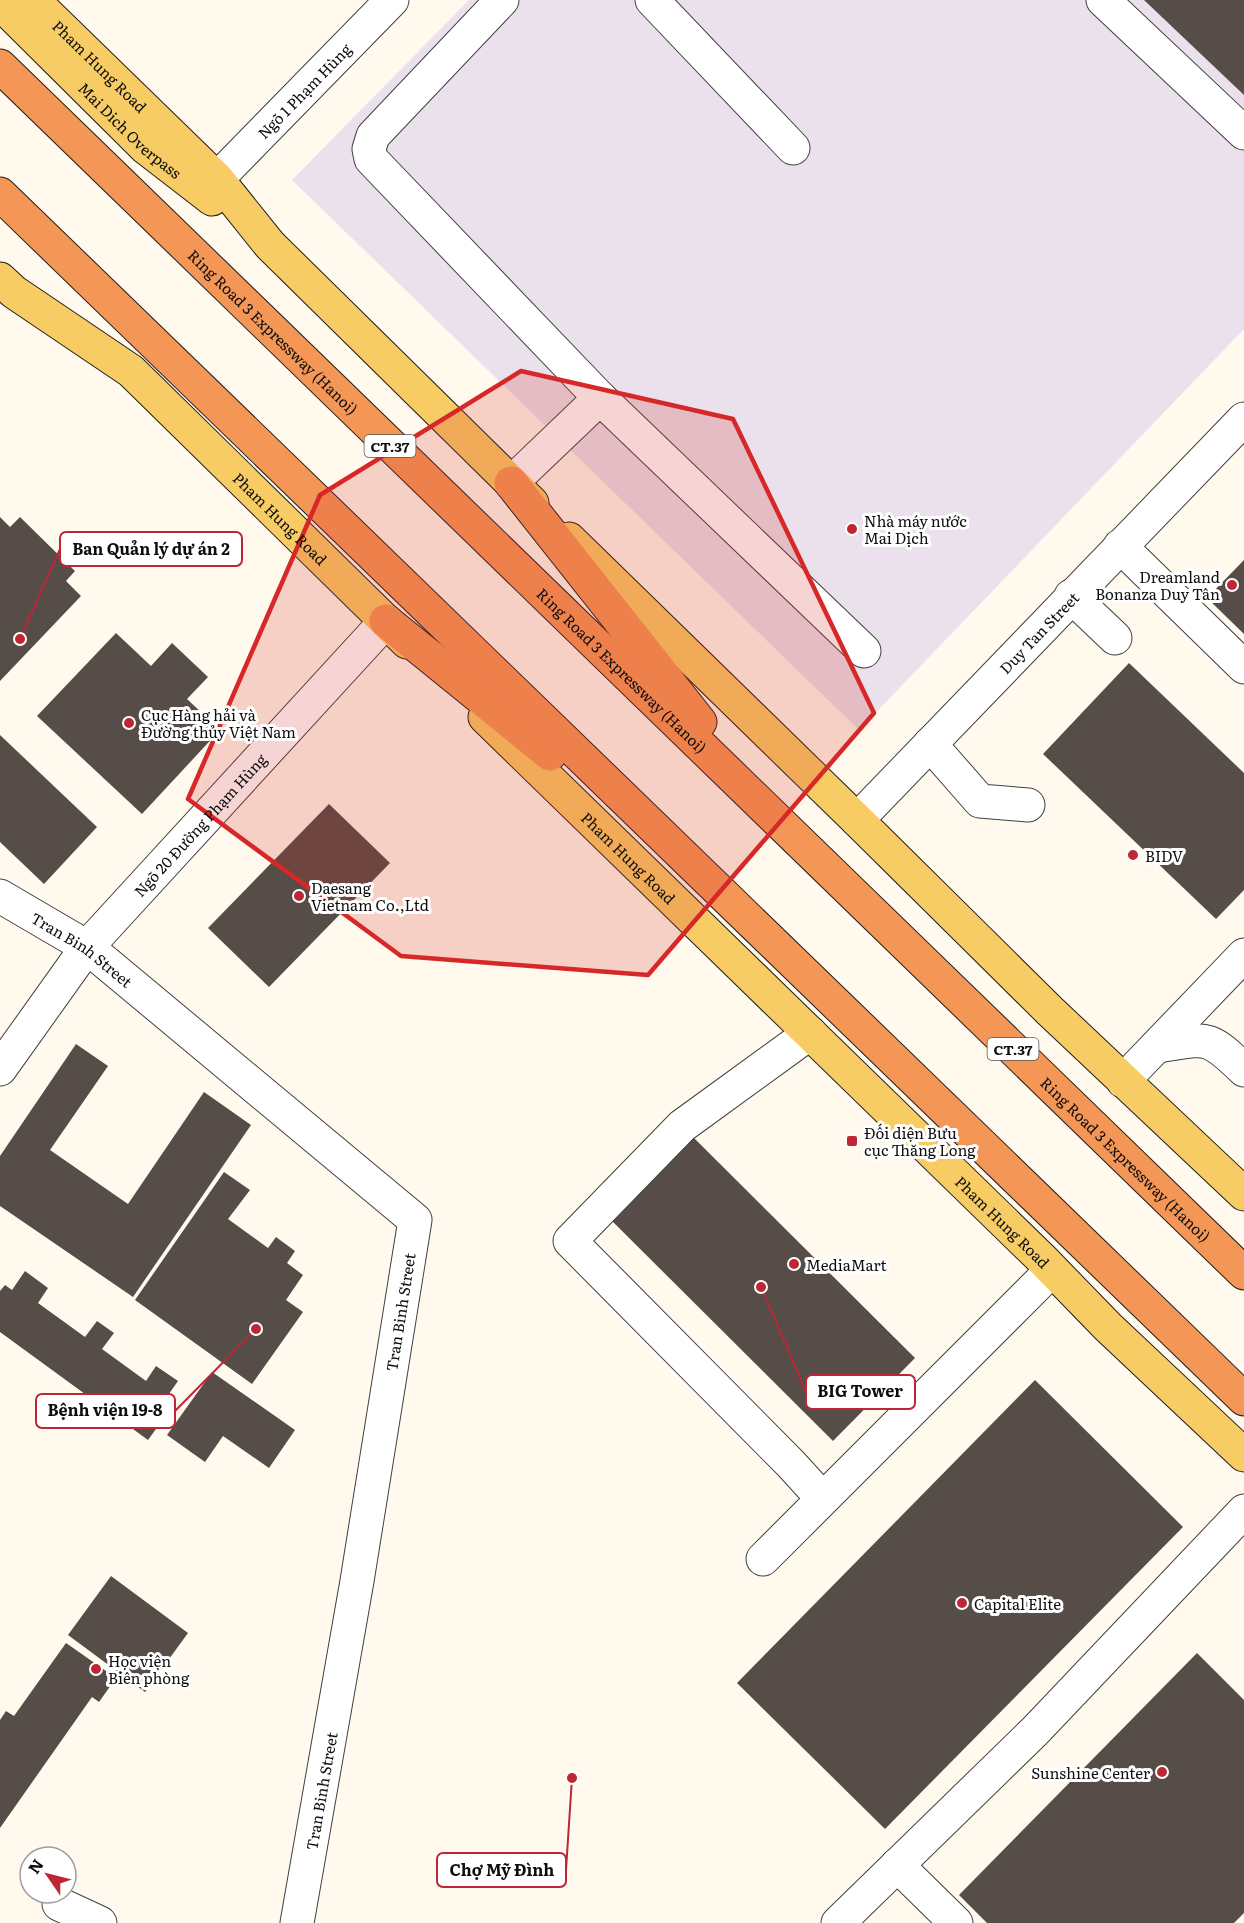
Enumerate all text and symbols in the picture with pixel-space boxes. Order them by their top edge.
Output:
street label: Pham Hung Road [48,14,153,117]
street label: Ngõ 1 Phạm Hùng [252,37,356,143]
street label: Mai Dich Overpass [74,76,187,183]
street label: Ring Road 3 Expressway (Hanoi) [183,243,364,419]
road number: CT.37 [364,435,416,457]
street label: Pham Hung Road [228,466,333,570]
place label: Nhà máy nước Mai Dịch [864,509,967,549]
marker: Nhà máy nước Mai Dịch [845,522,859,536]
callout: Ban Quản lý dự án 2 [60,532,242,566]
text: Ban Quản lý dự án 2 [72,536,230,560]
place label: Dreamland Bonanza Duy Tân [1095,565,1220,605]
marker: Dreamland Bonanza Duy Tân [1225,578,1239,592]
street label: Ring Road 3 Expressway (Hanoi) [532,582,712,758]
street label: Duy Tan Street [993,586,1083,678]
place label: Cục Hàng hải và Đường thủy Việt Nam [141,703,296,743]
marker: Cục Hàng hải và Đường thủy Việt Nam [122,716,136,730]
street label: Ngõ 20 Đường Phạm Hùng [128,747,272,901]
street label: Pham Hung Road [577,806,682,909]
place label: BIDV [1145,844,1183,867]
marker: BIDV [1126,848,1140,862]
place label: Daesang Vietnam Co.,Ltd [311,876,429,916]
marker: Daesang Vietnam Co.,Ltd [292,889,306,903]
street label: Tran Binh Street [27,905,138,992]
road number: CT.37 [988,1038,1038,1060]
street label: Ring Road 3 Expressway (Hanoi) [1036,1071,1216,1247]
place label: Đối diện Bưu cục Thăng Long [864,1121,976,1161]
marker: Đối diện Bưu cục Thăng Long [845,1134,859,1148]
street label: Pham Hung Road [951,1170,1056,1273]
street label: Tran Binh Street [379,1251,421,1373]
place label: MediaMart [806,1253,887,1276]
marker: MediaMart [787,1257,801,1271]
callout: BIG Tower [806,1375,915,1409]
text: BIG Tower [817,1378,903,1402]
callout: Bệnh viện 19-8 [36,1394,175,1428]
text: Bệnh viện 19-8 [48,1397,163,1421]
place label: Capital Elite [974,1592,1061,1615]
marker: Capital Elite [955,1596,969,1610]
place label: Học viện Biên phòng [108,1649,190,1689]
marker: Học viện Biên phòng [89,1662,103,1676]
street label: Tran Binh Street [299,1730,343,1852]
place label: Sunshine Center [1031,1761,1150,1784]
marker: Sunshine Center [1155,1765,1169,1779]
north arrow [18,1845,78,1905]
text: N [21,1853,49,1878]
callout: Chợ Mỹ Đình [437,1853,566,1887]
text: Chợ Mỹ Đình [450,1857,554,1881]

